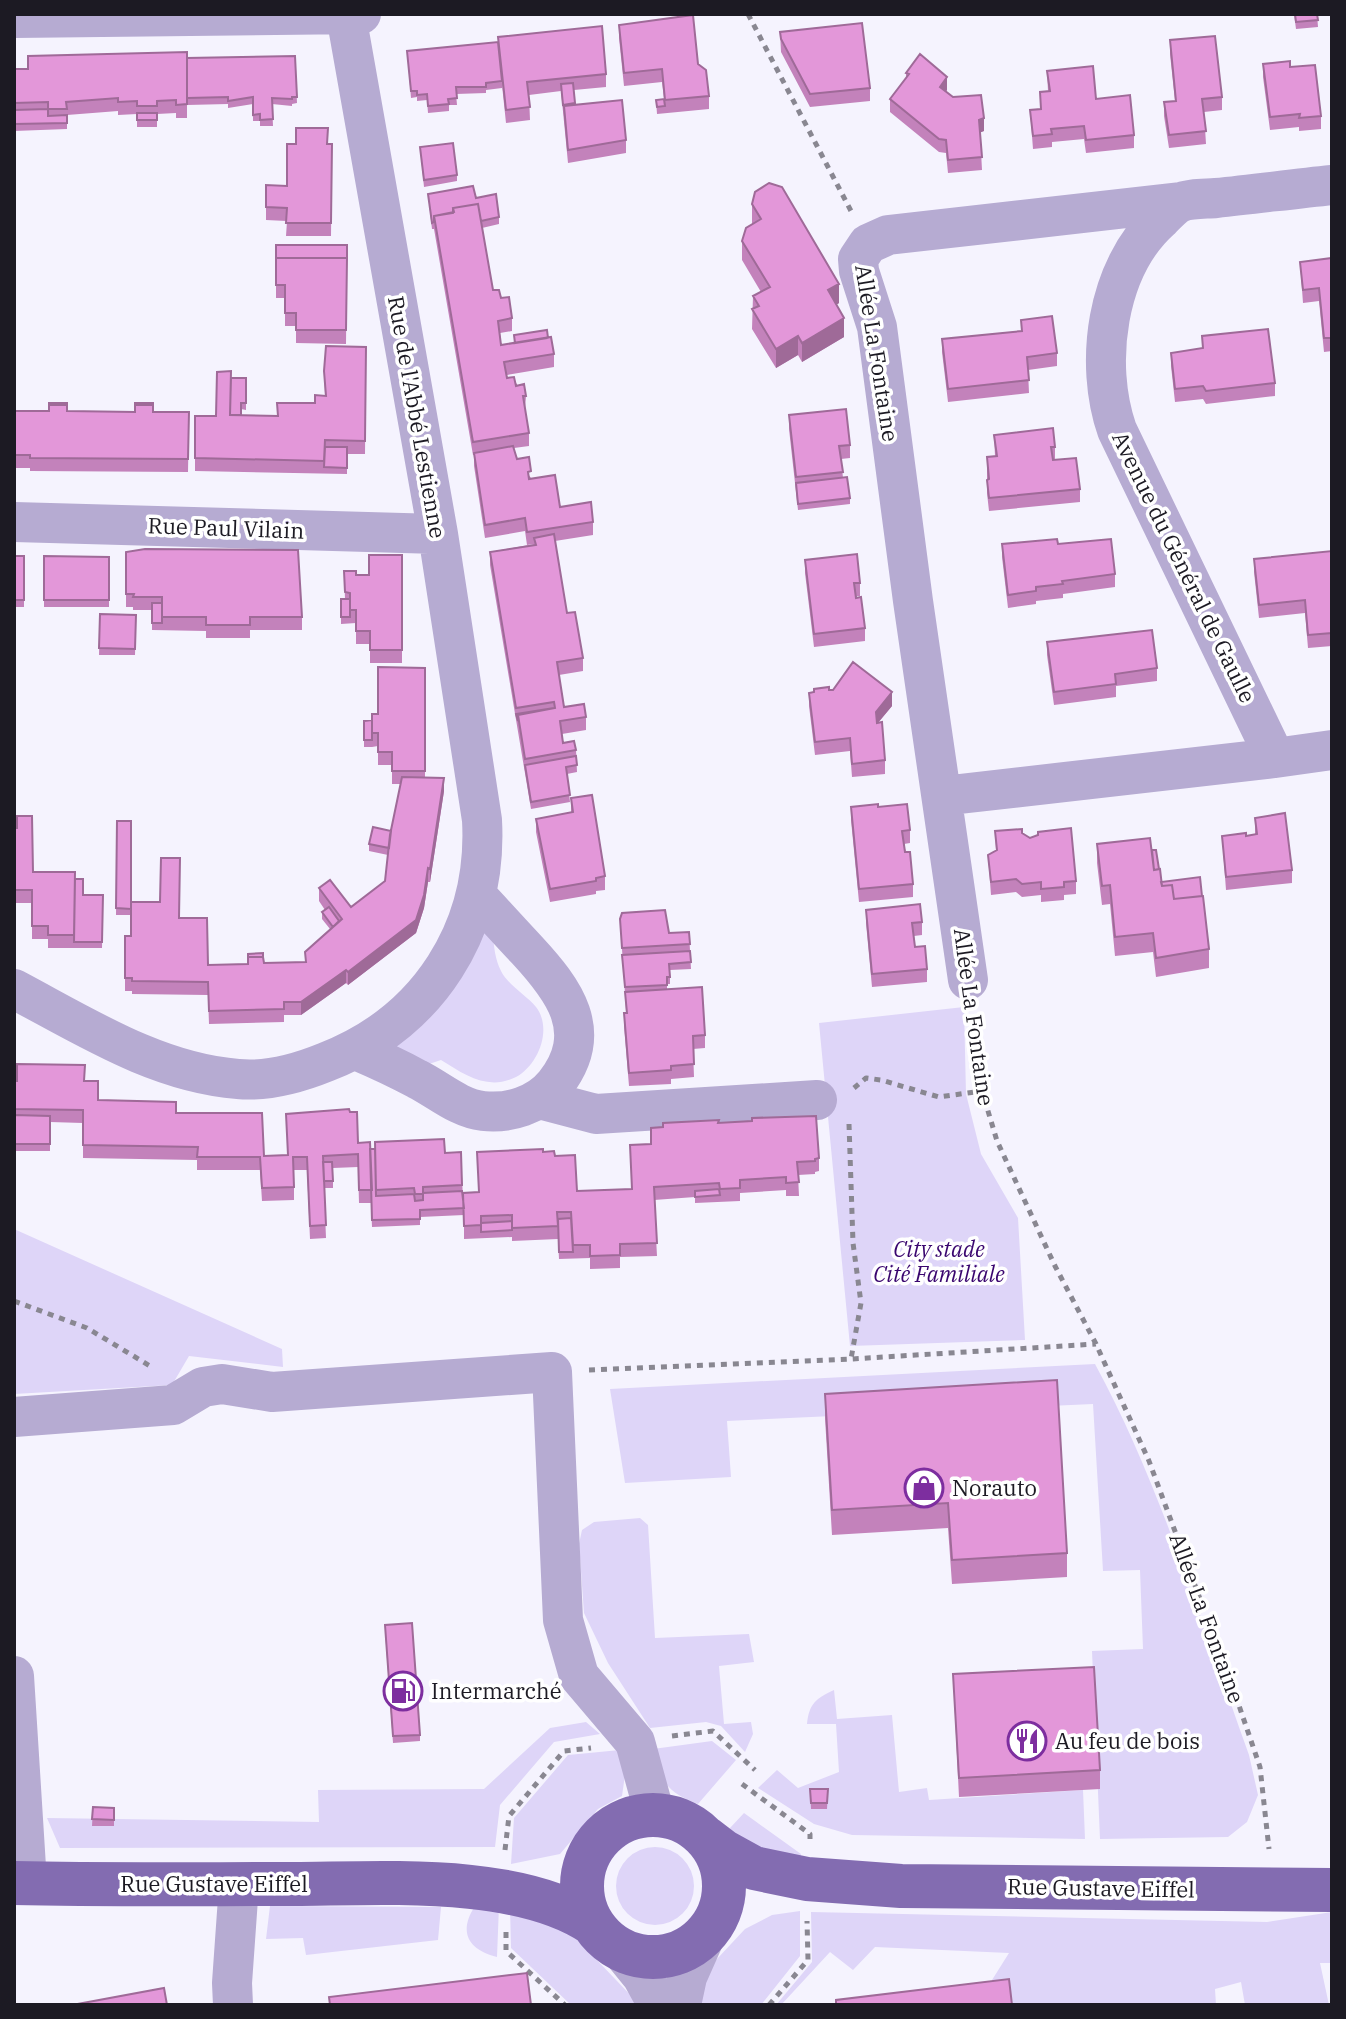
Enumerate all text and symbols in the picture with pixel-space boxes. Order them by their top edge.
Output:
street label: Allée La Fontaine [849,262,906,444]
street label: Rue de l'Abbé Lestienne [382,293,453,540]
street label: Avenue du Général de Gaulle [1106,426,1263,707]
street label: Rue Paul Vilain [147,510,305,545]
street label: Allée La Fontaine [948,926,1001,1108]
park label: City stade Cité Familiale [873,1234,1005,1288]
shop icon: Norauto [903,1467,945,1509]
place label: Norauto [952,1473,1037,1502]
street label: Allée La Fontaine [1163,1529,1252,1707]
fuel station icon: Intermarché [382,1670,424,1712]
place label: Intermarché [431,1676,562,1705]
restaurant icon: Au feu de bois [1006,1720,1048,1762]
place label: Au feu de bois [1055,1726,1200,1755]
street label: Rue Gustave Eiffel [120,1869,308,1898]
street label: Rue Gustave Eiffel [1007,1871,1195,1904]

